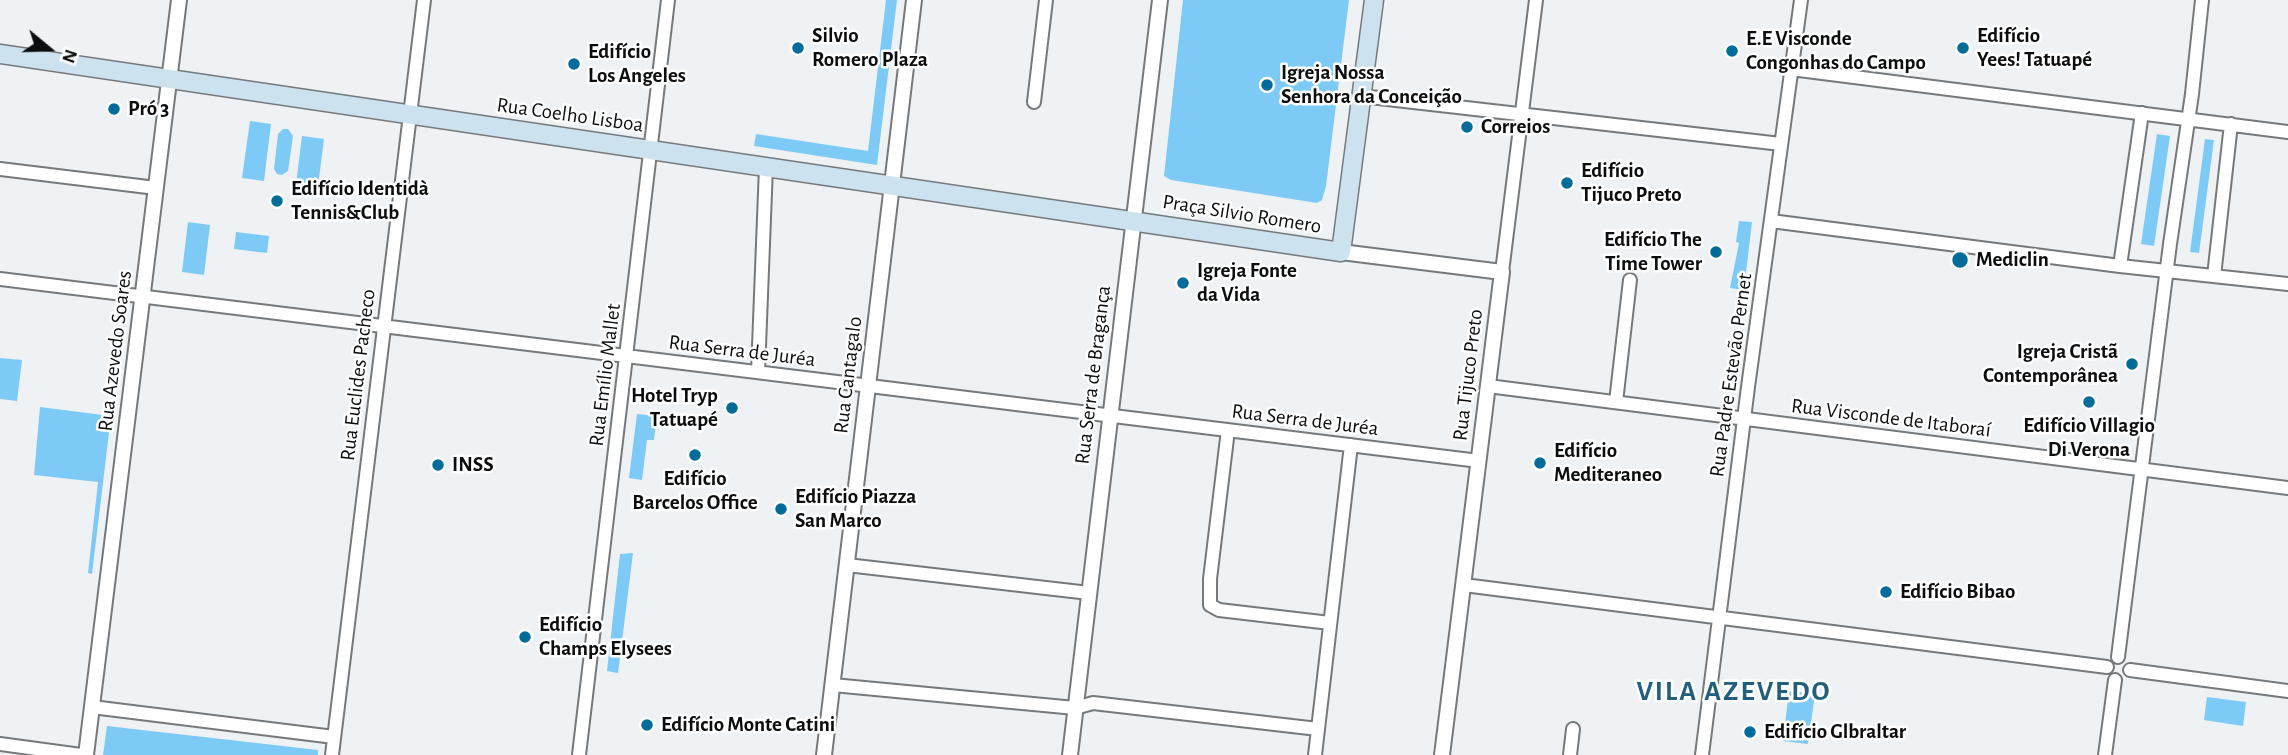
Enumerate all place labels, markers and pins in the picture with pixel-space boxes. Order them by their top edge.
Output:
place label: Silvio Romero Plaza [812,23,928,73]
place label: Edifício Yees! Tatuapé [1977,23,2092,73]
place label: E.E Visconde Congonhas do Campo [1746,26,1926,76]
place label: Edifício Los Angeles [588,39,686,89]
marker: Silvio Romero Plaza [790,40,806,56]
marker: Edifício Yees! Tatuapé [1955,40,1971,56]
marker: E.E Visconde Congonhas do Campo [1724,43,1740,59]
marker: Edifício Los Angeles [566,56,582,72]
place label: Igreja Nossa Senhora da Conceição [1281,60,1462,110]
marker: Igreja Nossa Senhora da Conceição [1259,77,1275,93]
place label: Pró 3 [128,96,169,122]
marker: Pró 3 [106,101,122,117]
place label: Correios [1481,114,1550,140]
marker: Correios [1459,119,1475,135]
place label: Edifício Tijuco Preto [1581,158,1682,208]
marker: Edifício Tijuco Preto [1559,175,1575,191]
place label: Edifício Identidà Tennis&Club [291,176,429,226]
marker: Edifício Identidà Tennis&Club [269,193,285,209]
place label: Edifício The Time Tower [1604,227,1702,277]
marker: Edifício The Time Tower [1708,244,1724,260]
place label: Mediclin [1976,247,2049,273]
marker: Mediclin [1950,250,1970,270]
place label: Igreja Fonte da Vida [1197,258,1297,308]
marker: Igreja Fonte da Vida [1175,275,1191,291]
place label: Igreja Cristã Contemporânea [1983,339,2118,389]
marker: Igreja Cristã Contemporânea [2124,356,2140,372]
place label: Hotel Tryp Tatuapé [631,383,718,433]
marker: Edifício Villagio Di Verona [2081,394,2097,410]
marker: Hotel Tryp Tatuapé [724,400,740,416]
place label: Edifício Villagio Di Verona [2023,413,2155,463]
place label: Edifício Mediteraneo [1554,438,1662,488]
marker: Edifício Barcelos Office [687,447,703,463]
place label: INSS [452,452,494,478]
marker: Edifício Mediteraneo [1532,455,1548,471]
marker: INSS [430,457,446,473]
place label: Edifício Barcelos Office [632,466,758,516]
place label: Edifício Piazza San Marco [795,484,916,534]
marker: Edifício Piazza San Marco [773,501,789,517]
place label: Edifício Bibao [1900,579,2015,605]
marker: Edifício Bibao [1878,584,1894,600]
place label: Edifício Champs Elysees [539,612,672,662]
marker: Edifício Champs Elysees [517,629,533,645]
place label: Edifício Monte Catini [661,712,835,738]
marker: Edifício Monte Catini [639,717,655,733]
place label: Edifício Glbraltar [1764,719,1906,745]
marker: Edifício Glbraltar [1742,724,1758,740]

